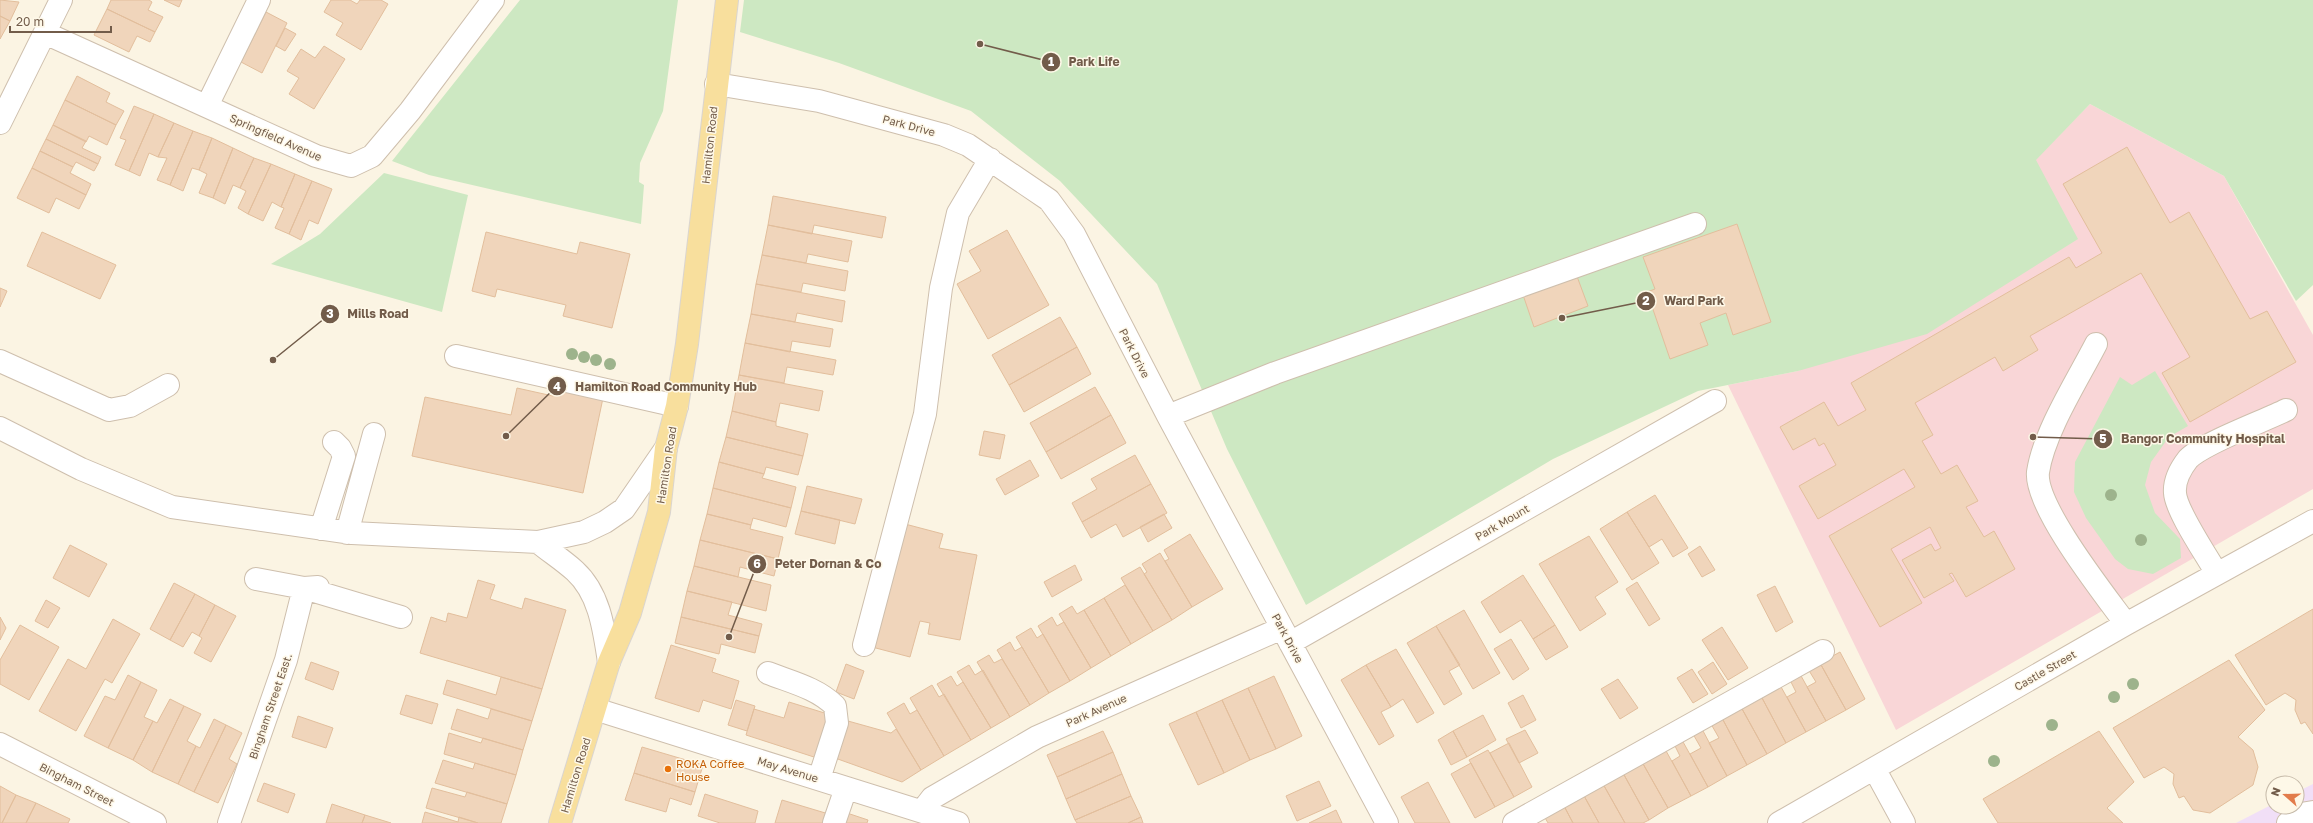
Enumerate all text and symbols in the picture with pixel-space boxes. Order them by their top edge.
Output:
scale bar [10,8,111,34]
text: 20 m [16,14,44,29]
callout: Park Life [1041,50,1128,74]
text: 1 [1048,54,1054,69]
text: Park Life [1069,54,1120,69]
street label: Hamilton Road [698,106,720,184]
street label: Springfield Avenue [228,111,324,163]
street label: Park Drive [881,112,937,138]
callout: Ward Park [1636,289,1732,313]
text: 2 [1642,293,1650,308]
text: Ward Park [1664,293,1724,308]
callout: Mills Road [320,302,417,326]
text: 3 [326,306,334,321]
text: Mills Road [347,306,409,321]
street label: Park Drive [1117,326,1153,380]
callout: Hamilton Road Community Hub [547,374,765,398]
text: 4 [553,379,561,394]
text: Hamilton Road Community Hub [575,379,758,394]
street label: Hamilton Road [653,425,679,505]
callout: Bangor Community Hospital [2093,427,2293,451]
text: 5 [2099,431,2107,446]
text: Bangor Community Hospital [2121,431,2285,446]
street label: Park Mount [1473,501,1531,543]
callout: Peter Dornan & Co [747,552,890,576]
text: 6 [753,556,761,571]
text: Peter Dornan & Co [775,556,881,571]
street label: Park Drive [1270,611,1306,665]
street label: Castle Street [2012,647,2078,693]
street label: Bingham Street East. [246,651,294,761]
street label: Park Avenue [1063,691,1129,729]
street label: Hamilton Road [557,736,593,814]
street label: May Avenue [756,754,820,784]
place label: ROKA Coffee House [676,757,744,783]
street label: Bingham Street [38,760,116,808]
marker: ROKA Coffee House [663,764,673,774]
north arrow [2265,775,2305,815]
text: N [2268,785,2283,798]

